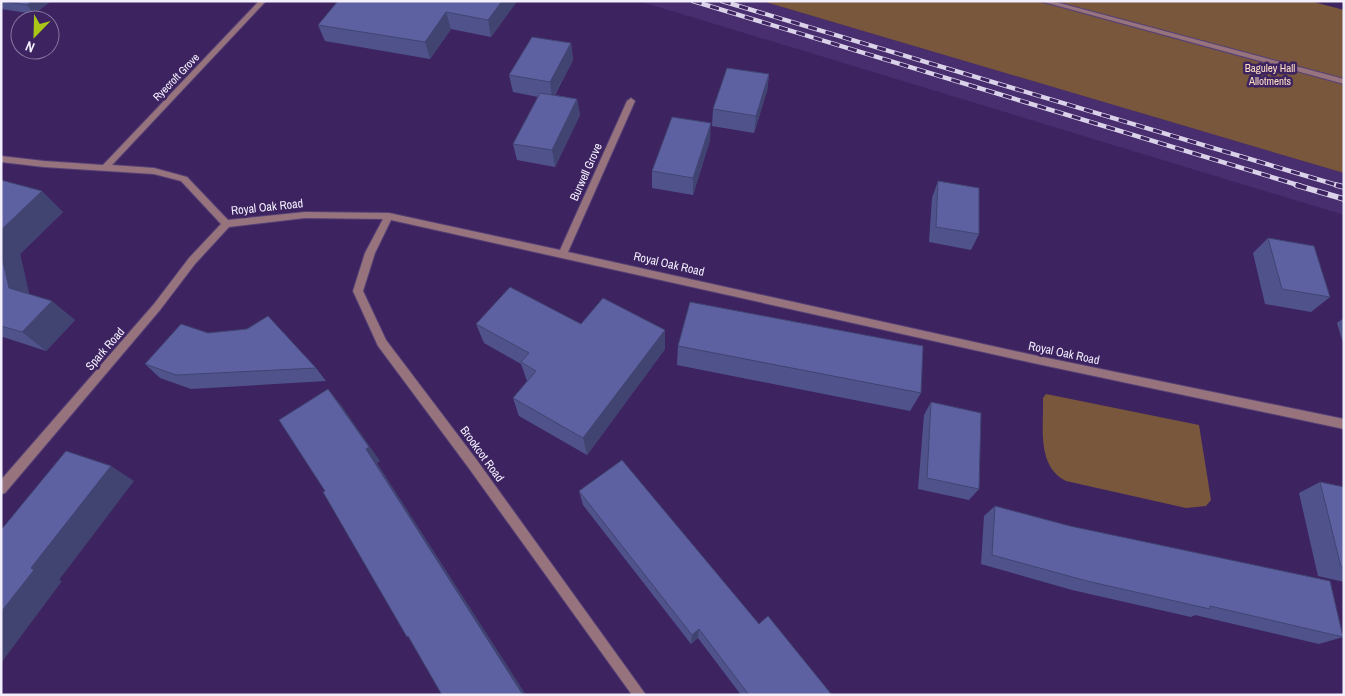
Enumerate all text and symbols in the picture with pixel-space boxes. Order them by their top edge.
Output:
north arrow [10,10,60,60]
text: N [23,37,37,57]
street label: Ryecroft Grove [150,50,202,104]
park label: Baguley Hall Allotments [1245,61,1295,88]
street label: Burwell Grove [566,141,606,203]
street label: Royal Oak Road [230,195,304,219]
street label: Royal Oak Road [632,248,706,280]
street label: Spark Road [82,324,128,374]
street label: Royal Oak Road [1027,338,1101,368]
street label: Brookcot Road [456,423,508,485]

